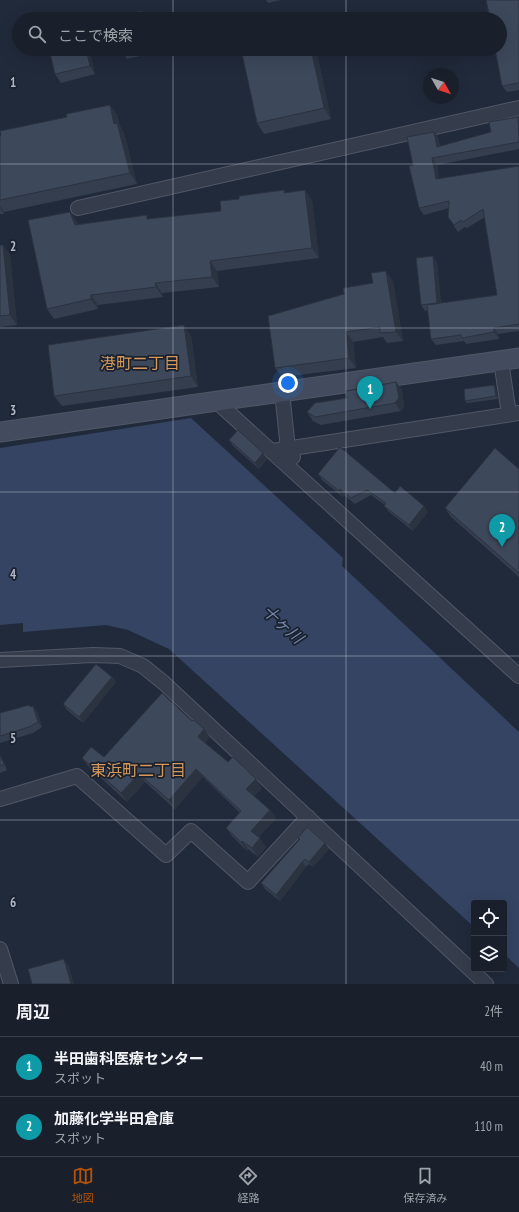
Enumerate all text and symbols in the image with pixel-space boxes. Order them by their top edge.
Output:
search box [12,12,507,56]
icon: search [26,23,48,45]
text: ここで検索 [58,26,133,45]
north arrow [423,68,459,104]
text: 1 [10,74,16,91]
text: 2 [10,238,16,255]
district label: 港町二丁目 [100,353,180,373]
your location [278,373,298,393]
pin: 1 [357,376,383,409]
text: 3 [10,402,16,419]
pin: 2 [489,514,515,547]
text: 4 [10,566,17,583]
water label: 十ヶ川 [258,601,309,649]
text: 5 [10,730,16,747]
district label: 東浜町二丁目 [90,760,186,780]
text: 6 [10,894,16,911]
map controls [471,900,507,972]
button: locate [471,900,507,936]
button: layers [471,936,507,972]
text: 周辺 [16,1001,50,1023]
text: 2件 [484,1003,503,1020]
text: 半田歯科医療センター [54,1049,204,1068]
text: 1 [26,1058,32,1075]
text: 40 m [480,1058,503,1075]
text: スポット [54,1070,106,1087]
text: 加藤化学半田倉庫 [54,1109,174,1128]
text: 2 [26,1118,32,1135]
text: 110 m [474,1118,503,1135]
text: スポット [54,1130,106,1147]
tab: 地図 [72,1165,94,1205]
tab: 経路 [237,1165,259,1205]
tab: 保存済み [403,1165,447,1205]

